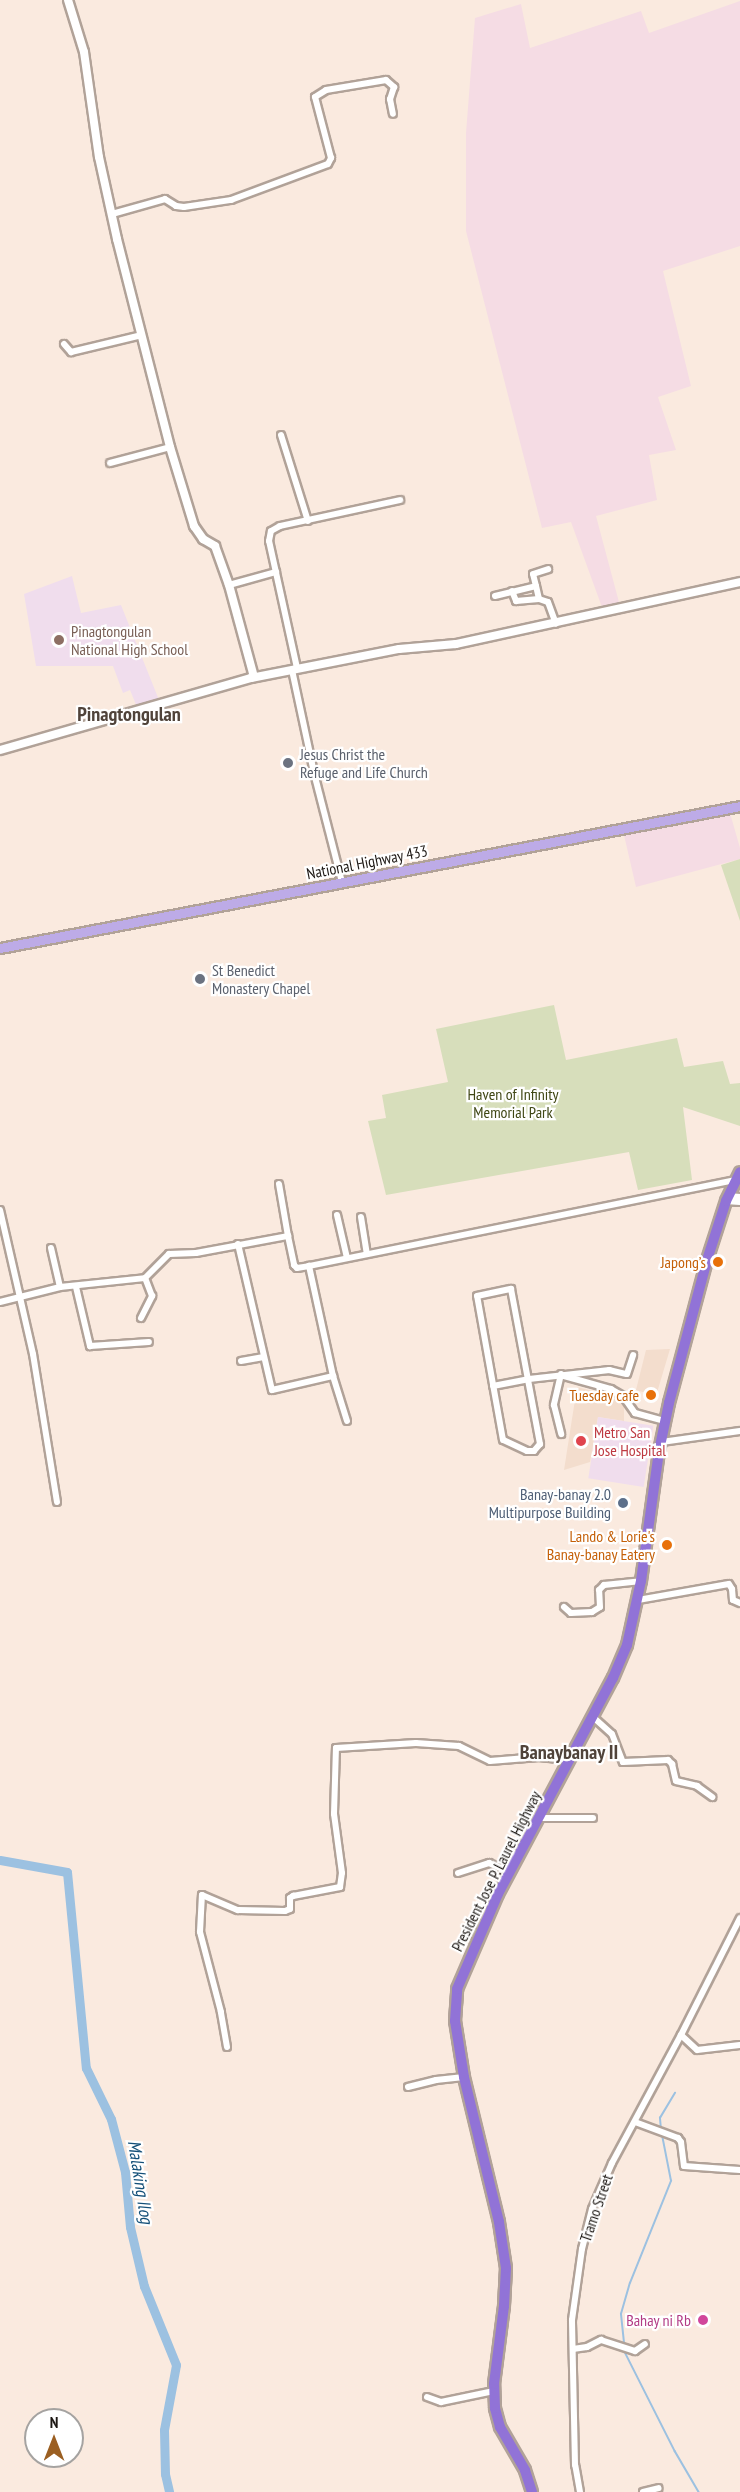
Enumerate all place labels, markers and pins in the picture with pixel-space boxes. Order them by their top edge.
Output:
place label: Pinagtongulan National High School [71,621,188,659]
marker: Pinagtongulan National High School [52,633,66,647]
place label: Jesus Christ the Refuge and Life Church [300,744,428,782]
marker: Jesus Christ the Refuge and Life Church [281,756,295,770]
place label: St Benedict Monastery Chapel [212,960,311,998]
marker: St Benedict Monastery Chapel [193,972,207,986]
place label: Japong’s [661,1252,706,1272]
marker: Japong’s [711,1255,725,1269]
place label: Tuesday cafe [569,1385,639,1405]
marker: Tuesday cafe [644,1388,658,1402]
place label: Metro San Jose Hospital [594,1422,666,1460]
marker: Metro San Jose Hospital [572,1432,590,1450]
place label: Banay-banay 2.0 Multipurpose Building [489,1484,611,1522]
marker: Banay-banay 2.0 Multipurpose Building [616,1496,630,1510]
place label: Lando & Lorie's Banay-banay Eatery [546,1526,655,1564]
marker: Lando & Lorie's Banay-banay Eatery [660,1538,674,1552]
place label: Bahay ni Rb [626,2310,691,2330]
marker: Bahay ni Rb [696,2313,710,2327]

